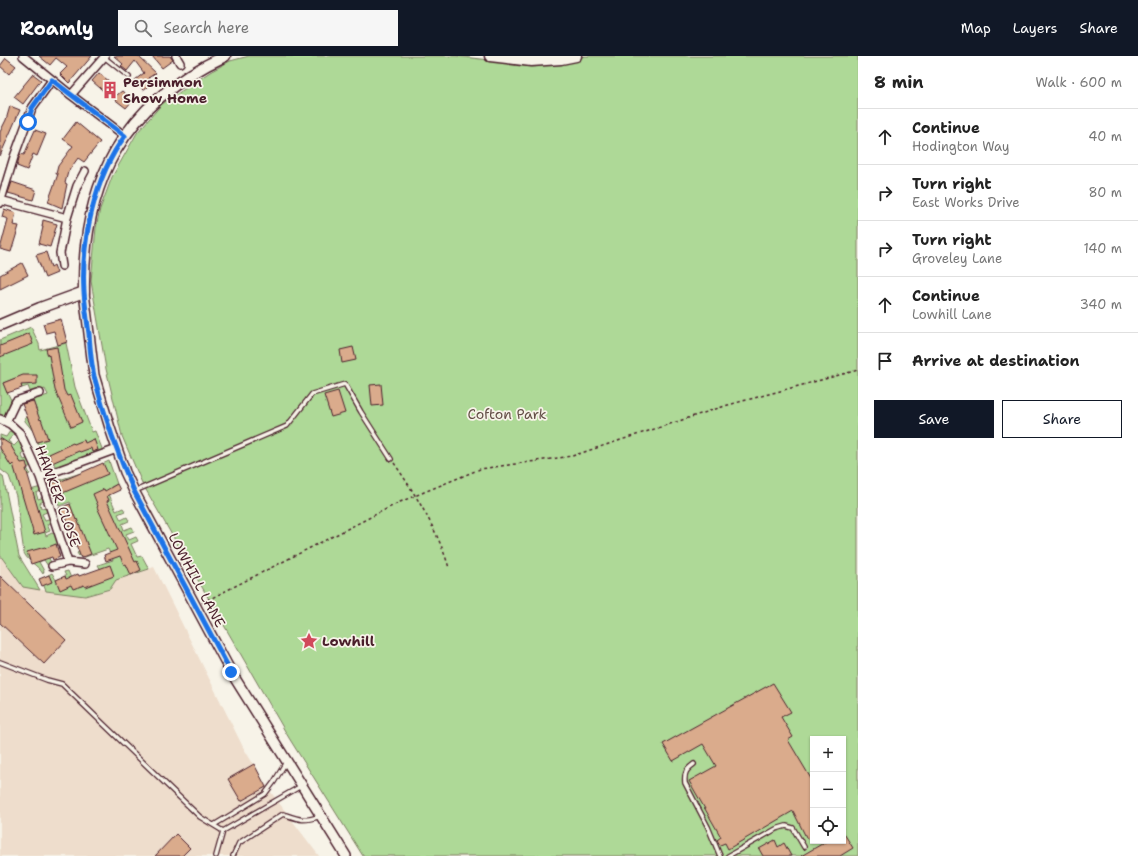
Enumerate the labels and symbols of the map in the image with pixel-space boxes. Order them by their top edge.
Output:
place label: Persimmon Show Home [123,73,207,107]
building icon: Persimmon Show Home [100,80,120,100]
route start [19,113,37,131]
park label: Cofton Park [467,405,547,423]
street label: HAWKER CLOSE [31,443,85,550]
street label: LOWHILL LANE [164,530,230,631]
place icon: Lowhill [299,631,319,651]
place label: Lowhill [322,632,375,650]
route end [222,663,240,681]

